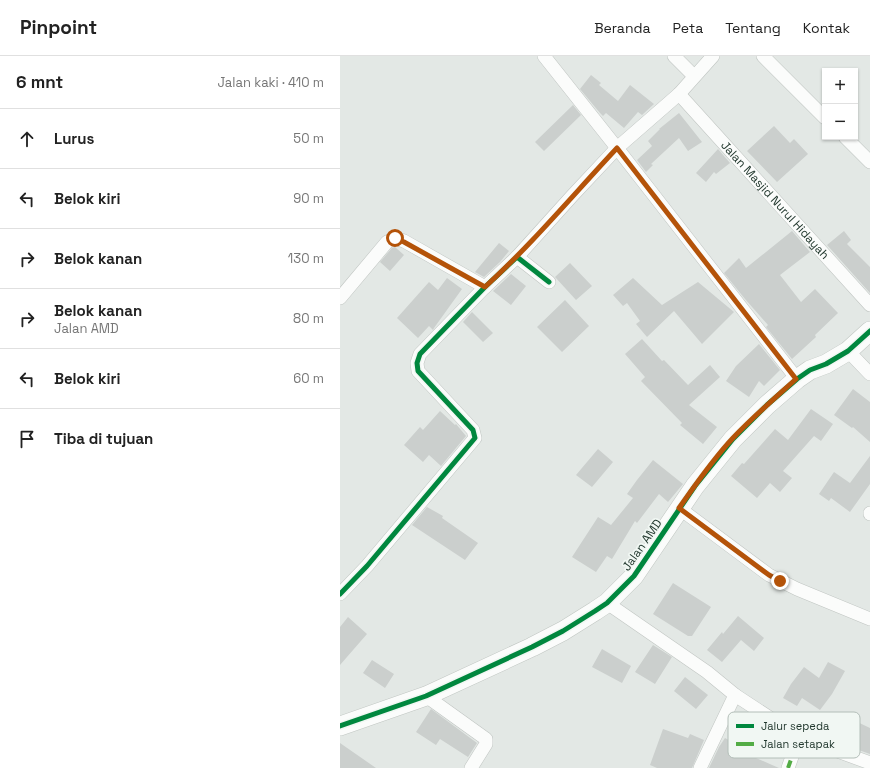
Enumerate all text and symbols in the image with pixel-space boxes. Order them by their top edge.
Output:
text: Pinpoint [20,15,97,40]
text: Beranda [594,19,651,37]
text: Peta [673,19,703,37]
text: Tentang [725,19,781,37]
text: Kontak [803,19,850,37]
map controls [822,68,858,140]
button: + [822,68,858,104]
text: 6 mnt [16,71,63,93]
text: Jalan kaki · 410 m [217,74,324,91]
button: − [822,104,858,140]
icon: ahead [16,128,38,150]
text: Lurus [54,129,94,148]
text: 50 m [293,130,324,147]
street label: Jalan Masjid Nurul Hidayah [717,137,833,263]
icon: left [16,188,38,210]
text: Belok kiri [54,189,120,208]
text: 90 m [293,190,324,207]
route start [386,229,404,247]
icon: right [16,248,38,270]
text: Belok kanan [54,249,142,268]
text: 130 m [288,250,324,267]
text: Belok kanan [54,301,142,320]
icon: right [16,308,38,330]
text: 80 m [293,310,324,327]
text: Jalan AMD [54,320,119,337]
icon: left [16,368,38,390]
text: Belok kiri [54,369,120,388]
text: 60 m [293,370,324,387]
icon: arrive [16,428,38,450]
text: Tiba di tujuan [54,429,153,448]
street label: Jalan AMD [618,516,666,574]
route end [771,572,789,590]
legend [728,712,860,758]
text: Jalur sepeda [761,719,830,733]
text: Jalan setapak [761,737,835,751]

